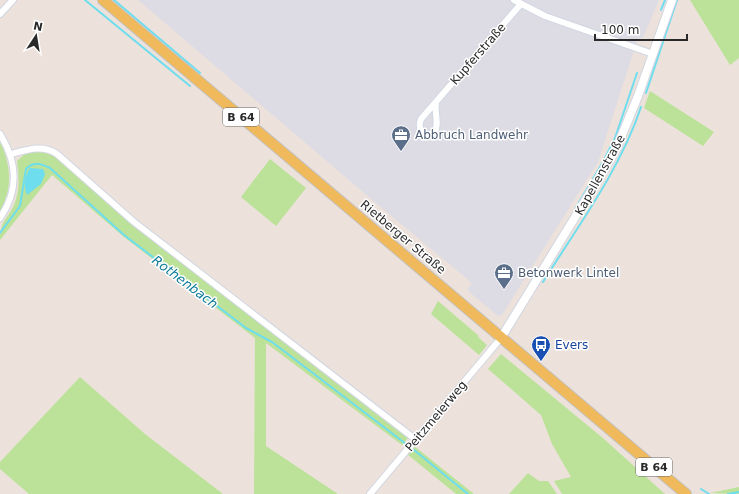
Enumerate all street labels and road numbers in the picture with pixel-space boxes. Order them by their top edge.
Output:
street label: Kupferstraße [447,20,509,88]
road number: B 64 [223,108,259,126]
street label: Kapellenstraße [572,132,628,218]
street label: Rietberger Straße [358,197,448,277]
street label: Peitzmeierweg [402,378,470,454]
road number: B 64 [636,458,672,476]

